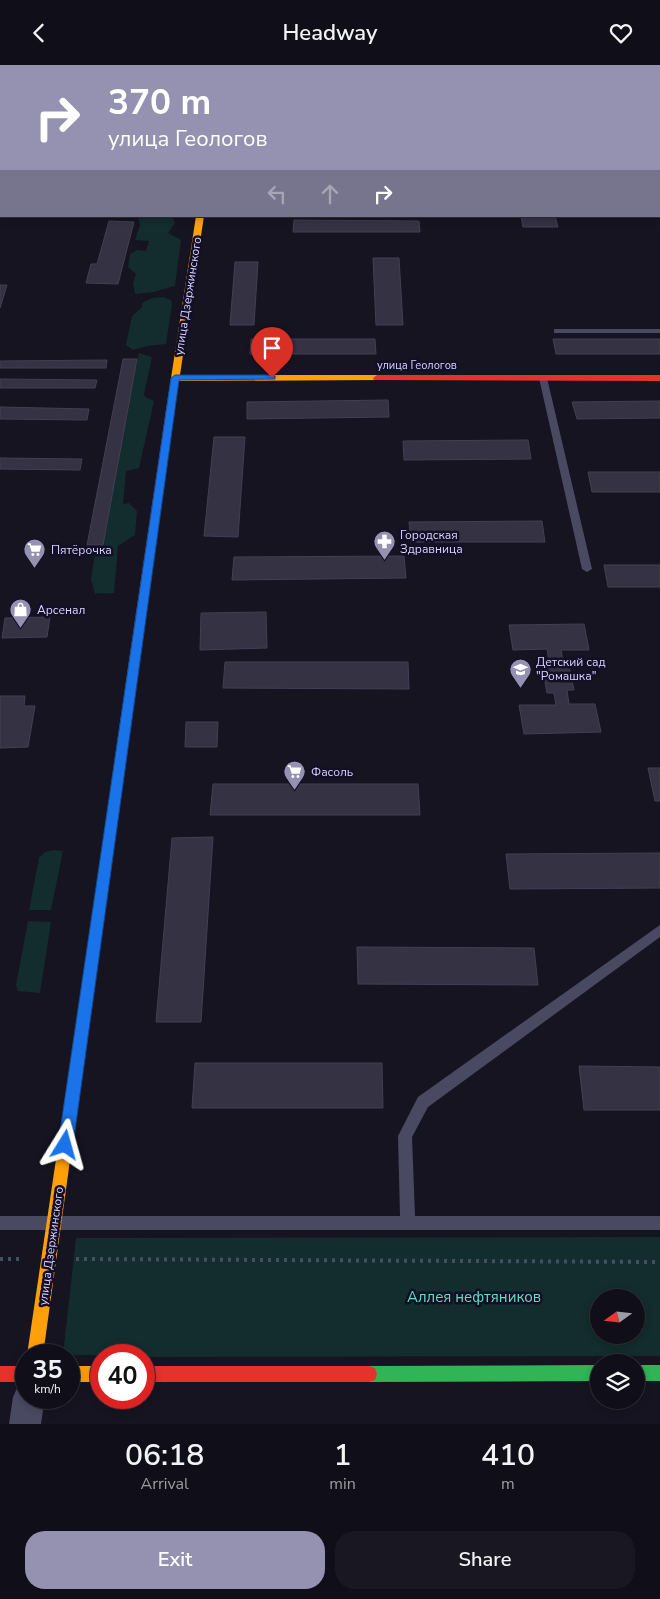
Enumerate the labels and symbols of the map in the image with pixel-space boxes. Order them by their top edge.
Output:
street label: улица Дзержинского [171,235,205,356]
pin [251,327,293,378]
street label: улица Геологов [377,358,457,373]
place label: Городская Здравница [400,527,463,557]
pharmacy icon: Городская Здравница [372,530,396,561]
supermarket icon: Пятёрочка [23,538,47,569]
place label: Пятёрочка [51,542,112,558]
shop icon: Арсенал [9,598,33,629]
place label: Арсенал [37,602,85,618]
place label: Детский сад "Ромашка" [536,654,605,684]
school or university icon: Детский сад "Ромашка" [508,657,532,688]
supermarket icon: Фасоль [283,760,307,791]
place label: Фасоль [311,764,353,780]
position arrow [38,1118,90,1170]
street label: улица Дзержинского [35,1185,67,1306]
park label: Аллея нефтяников [407,1287,541,1307]
north arrow [590,1289,645,1344]
speed limit sign: 40 [90,1344,155,1409]

